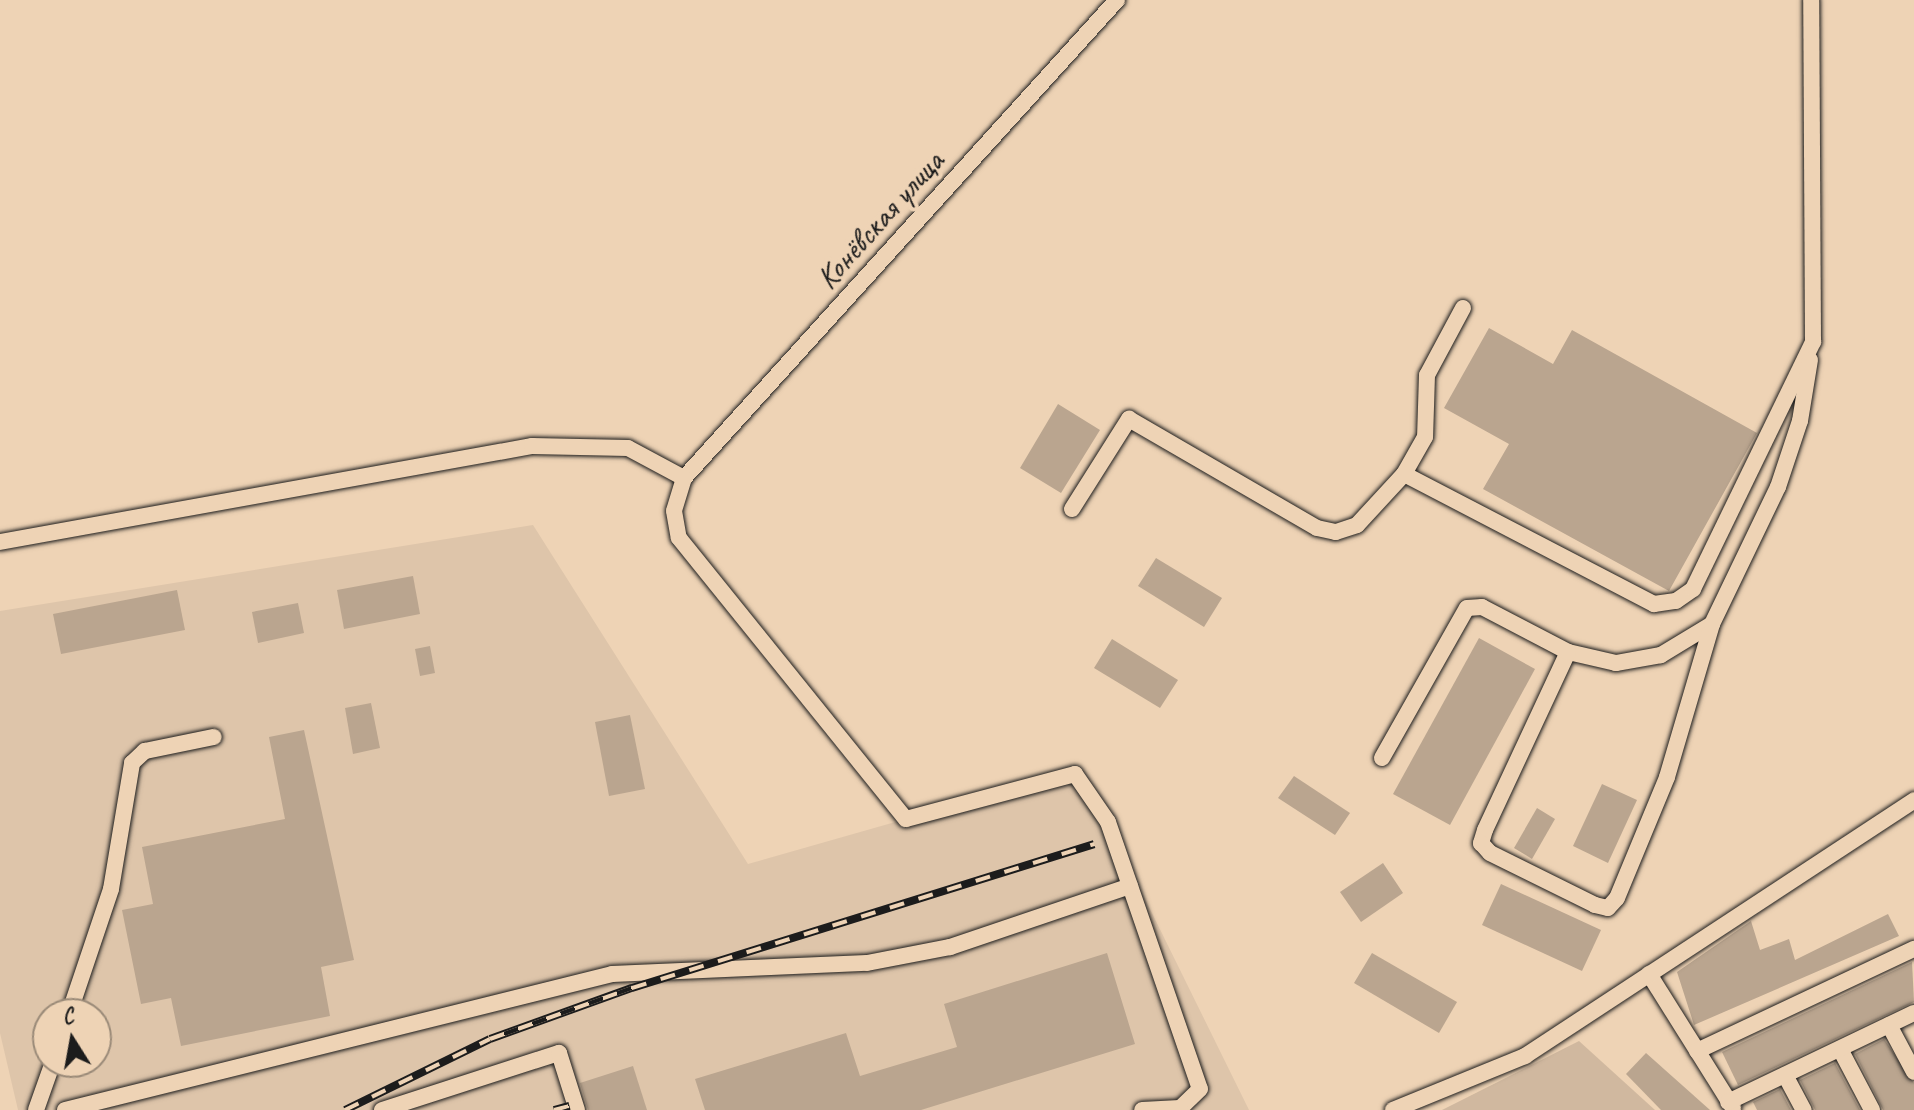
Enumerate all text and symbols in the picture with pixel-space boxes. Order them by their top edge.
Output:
street label: Конёвская улица [807,142,953,298]
north arrow [32,998,112,1078]
text: С [60,1002,76,1031]

